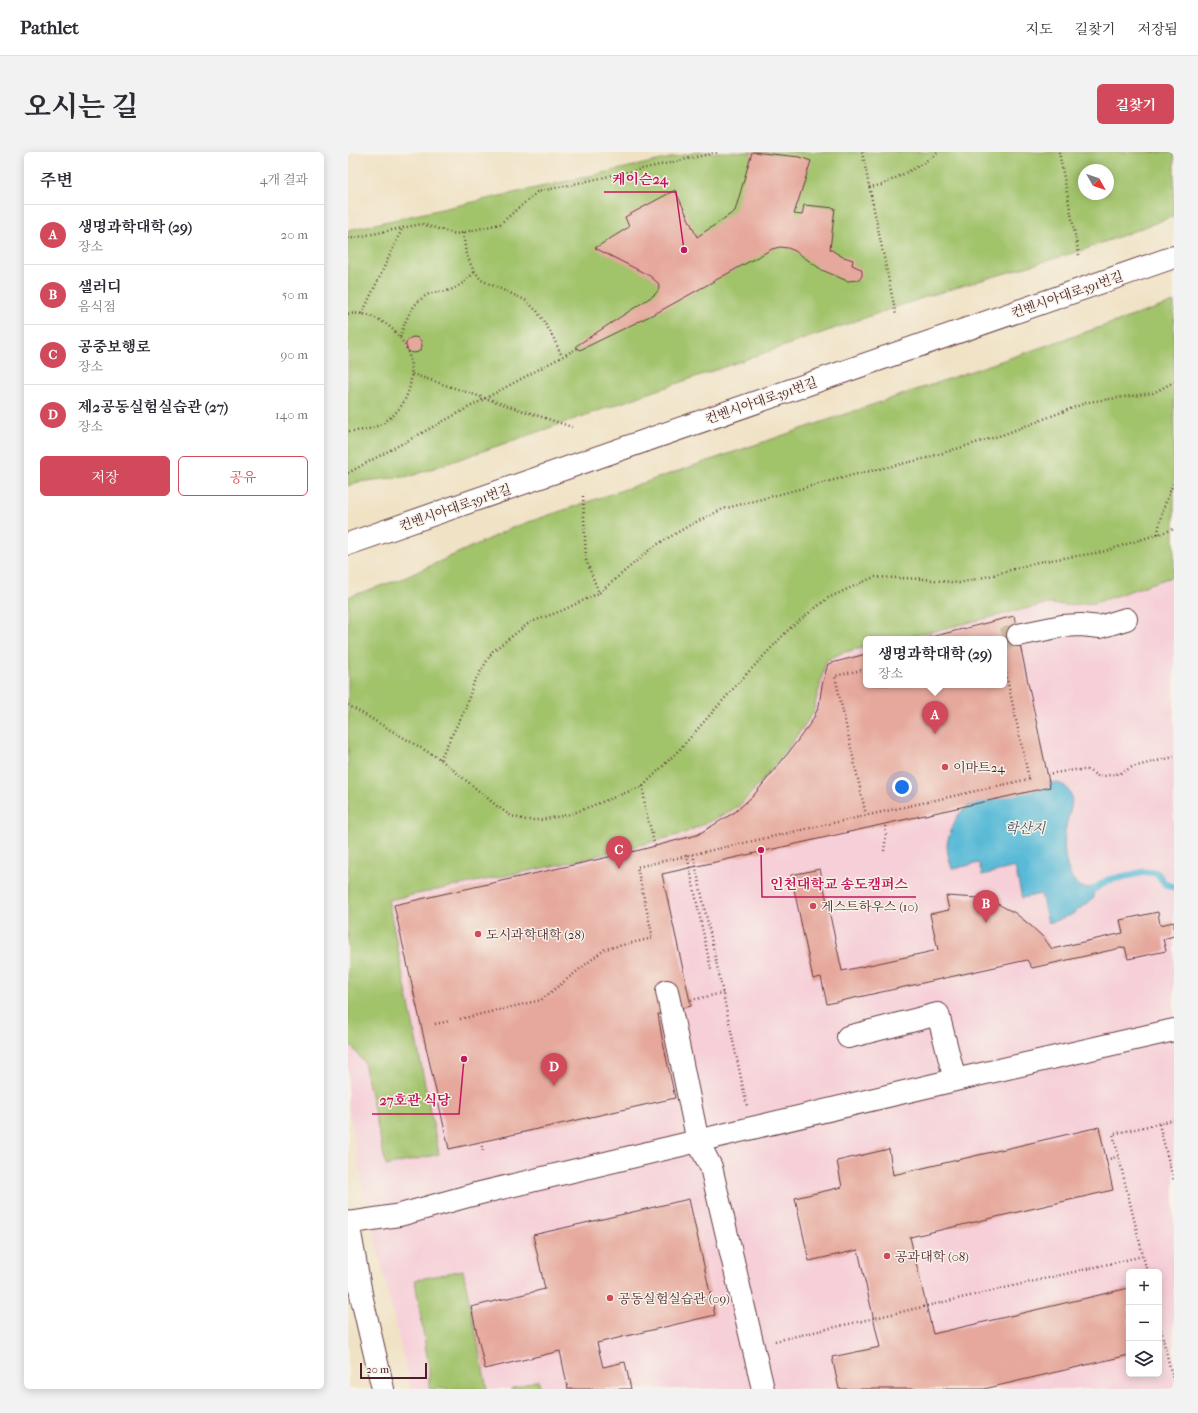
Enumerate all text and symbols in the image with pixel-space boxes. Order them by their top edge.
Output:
text: Pathlet [20,17,79,39]
text: 지도 [1026,21,1053,38]
text: 길찾기 [1075,21,1115,38]
text: 저장됨 [1137,21,1178,38]
button: 길찾기 [1097,84,1174,124]
text: 오시는 길 [24,90,138,123]
north arrow [1078,164,1114,200]
callout: 케이슨24 [604,166,676,192]
text: 주변 [40,170,73,190]
text: 케이슨24 [612,171,669,188]
text: 4개 결과 [260,172,308,187]
text: 생명과학대학 (29) [78,218,192,236]
text: A [49,227,57,242]
text: 20 m [281,227,308,242]
text: 장소 [78,239,103,254]
street label: 컨벤시아대로391번길 [1009,268,1125,321]
text: 샐러디 [78,278,121,296]
text: B [49,287,57,302]
text: 50 m [282,287,308,302]
text: 음식점 [78,299,116,314]
text: 공중보행로 [78,338,150,356]
text: C [49,347,57,362]
text: 90 m [280,347,308,362]
text: 장소 [78,359,103,374]
street label: 컨벤시아대로391번길 [703,374,819,427]
text: 제2공동실험실습관 (27) [78,398,228,416]
text: D [48,407,58,422]
text: 140 m [275,407,308,422]
text: 장소 [78,419,103,434]
button: 저장 [40,456,170,496]
button: 공유 [178,456,308,496]
street label: 컨벤시아대로391번길 [397,481,513,534]
popup [863,636,1007,688]
text: 생명과학대학 (29) [878,645,992,663]
text: 장소 [878,666,903,681]
pin: A [922,701,948,734]
place label: 이마트24 [953,760,1005,775]
marker: 이마트24 [940,762,950,772]
your location [892,777,912,797]
water label: 학산지 [1005,820,1047,837]
pin: C [606,836,632,869]
callout: 인천대학교 송도캠퍼스 [762,871,916,897]
text: 인천대학교 송도캠퍼스 [770,876,909,893]
pin: B [973,890,999,923]
place label: 게스트하우스 (10) [821,899,918,914]
marker: 게스트하우스 (10) [808,901,818,911]
place label: 도시과학대학 (28) [486,927,585,942]
marker: 도시과학대학 (28) [473,929,483,939]
pin: D [541,1053,567,1086]
callout: 27호관 식당 [372,1088,459,1114]
text: 27호관 식당 [379,1092,451,1109]
place label: 공과대학 (08) [895,1249,969,1264]
marker: 공과대학 (08) [882,1251,892,1261]
map controls [1126,1269,1162,1377]
button: + [1126,1269,1162,1305]
place label: 공동실험실습관 (09) [618,1291,730,1306]
marker: 공동실험실습관 (09) [605,1293,615,1303]
button: − [1126,1305,1162,1341]
button: layers [1126,1341,1162,1377]
scale bar [360,1361,427,1380]
text: 20 m [366,1363,389,1376]

